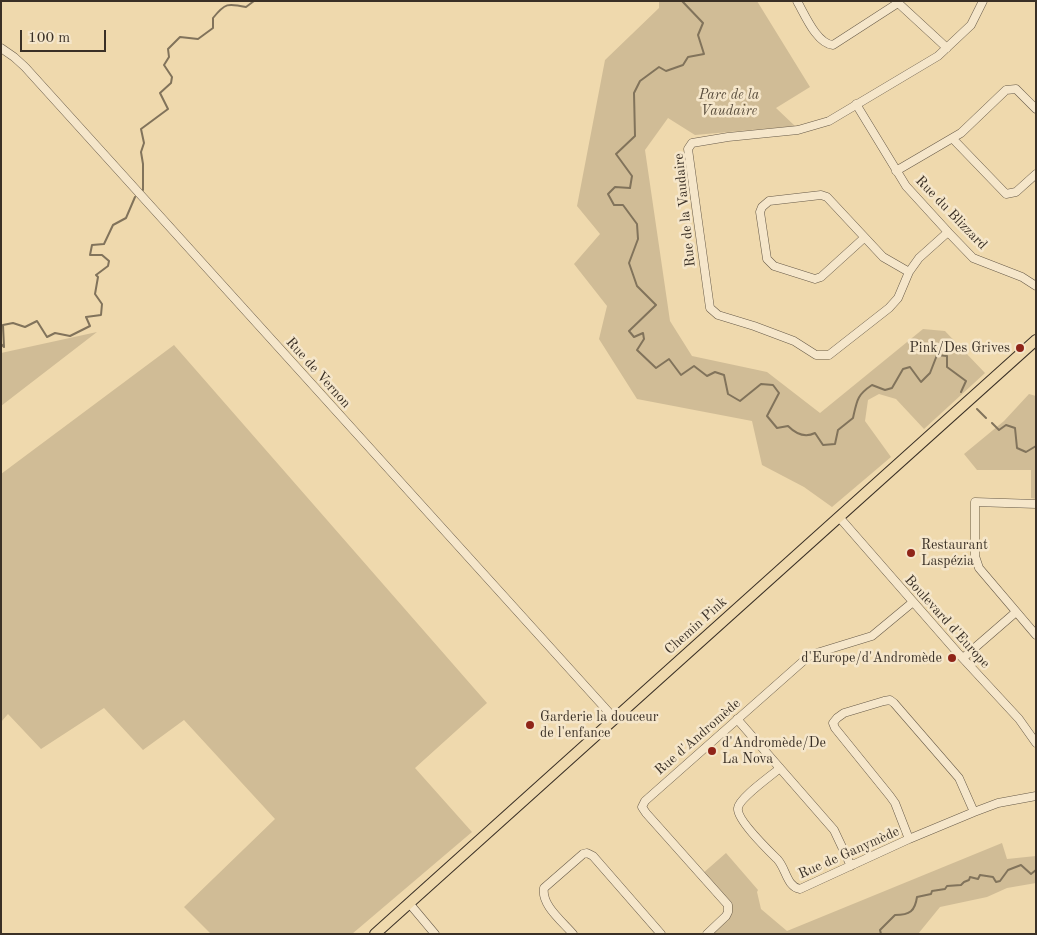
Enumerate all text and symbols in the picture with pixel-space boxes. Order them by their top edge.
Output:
scale bar [22,20,109,52]
text: 100 m [28,31,70,46]
park label: Parc de la Vaudaire [699,87,759,120]
street label: Rue de la Vaudaire [671,152,699,268]
street label: Rue du Blizzard [912,173,990,253]
street label: Rue de Vernon [282,334,354,412]
place label: Pink/Des Grives [909,340,1010,356]
marker: Pink/Des Grives [1014,342,1026,354]
place label: Restaurant Laspézia [921,537,988,570]
marker: Restaurant Laspézia [905,547,917,559]
street label: Boulevard d'Europe [901,572,993,672]
street label: Chemin Pink [661,594,731,658]
place label: d'Europe/d'Andromède [801,650,942,666]
marker: d'Europe/d'Andromède [946,652,958,664]
street label: Rue d'Andromède [652,695,744,779]
place label: Garderie la douceur de l'enfance [540,709,658,742]
marker: Garderie la douceur de l'enfance [524,719,536,731]
place label: d'Andromède/De La Nova [722,735,826,768]
marker: d'Andromède/De La Nova [706,745,718,757]
street label: Rue de Ganymède [796,823,902,883]

